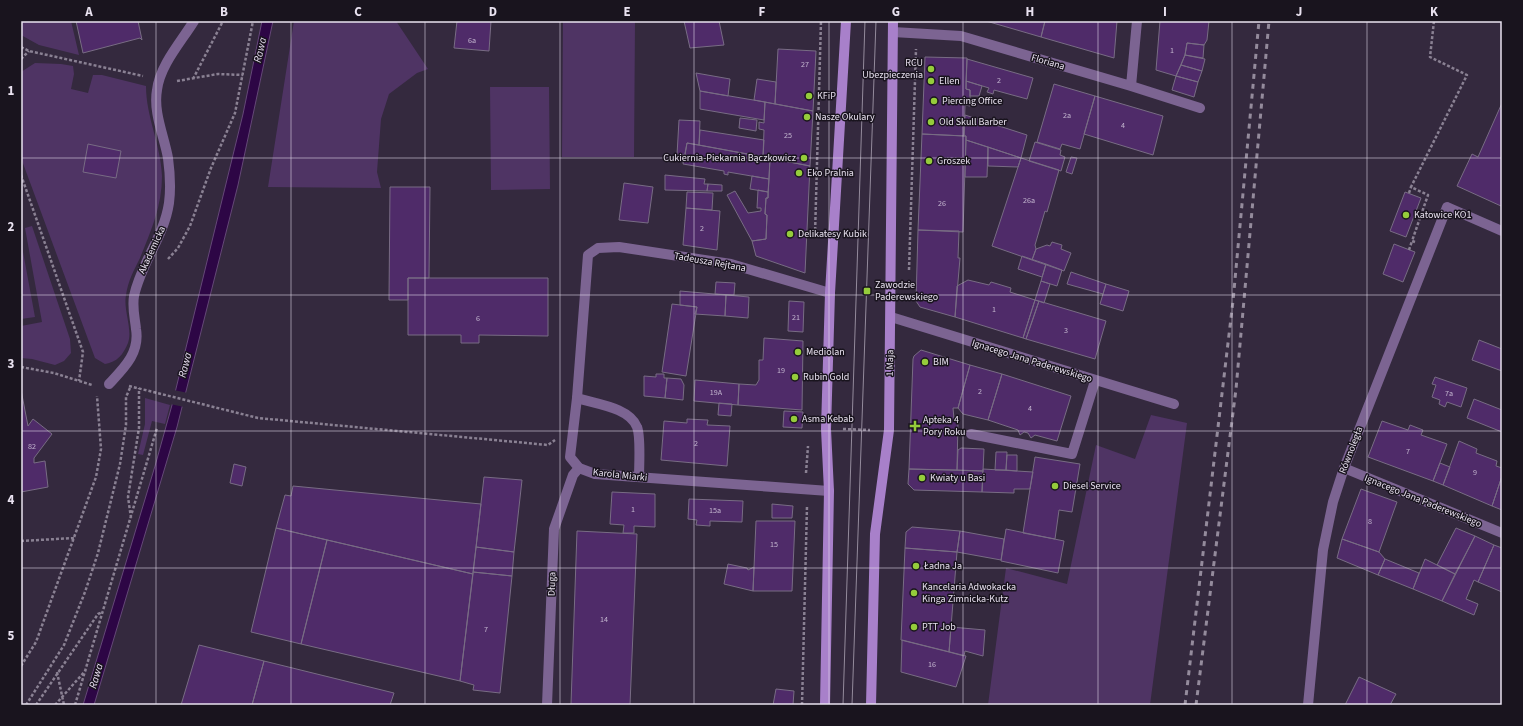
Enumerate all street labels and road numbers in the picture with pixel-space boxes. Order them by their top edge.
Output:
street label: Floriana [1030,51,1066,73]
street label: Akademicka [135,224,169,276]
street label: Tadeusza Rejtana [673,249,747,275]
street label: Ignacego Jana Paderewskiego [970,336,1094,386]
street label: 1 Maja [883,349,897,377]
street label: Równoległa [1336,424,1366,476]
street label: Karola Miarki [592,465,648,485]
street label: Ignacego Jana Paderewskiego [1362,471,1484,531]
street label: Długa [545,572,559,596]

